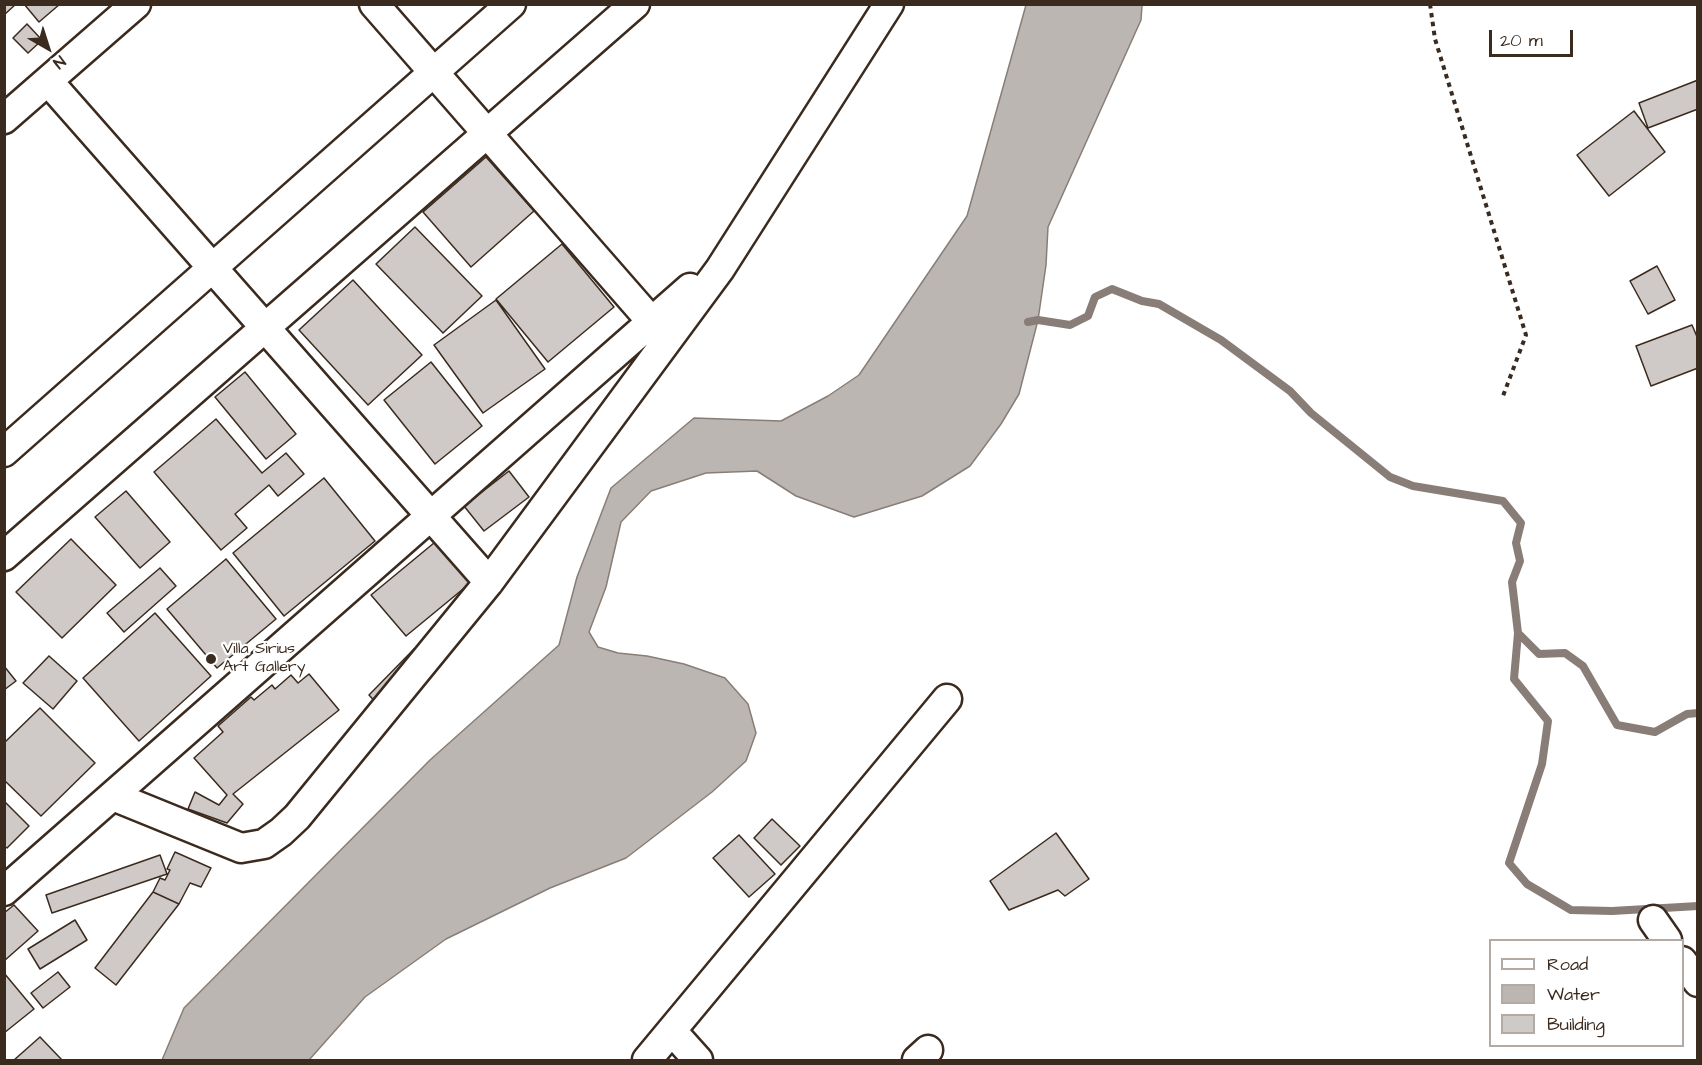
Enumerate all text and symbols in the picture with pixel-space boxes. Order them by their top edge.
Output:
north arrow [18,18,78,78]
scale bar [1492,18,1576,56]
text: 20 m [1500,28,1543,53]
text: N [49,50,70,74]
place label: Villa Sirius Art Gallery [223,640,305,678]
marker: Villa Sirius Art Gallery [204,652,218,666]
legend [1489,939,1684,1047]
text: Road [1547,952,1588,977]
text: Water [1547,982,1600,1007]
text: Building [1547,1012,1605,1037]

